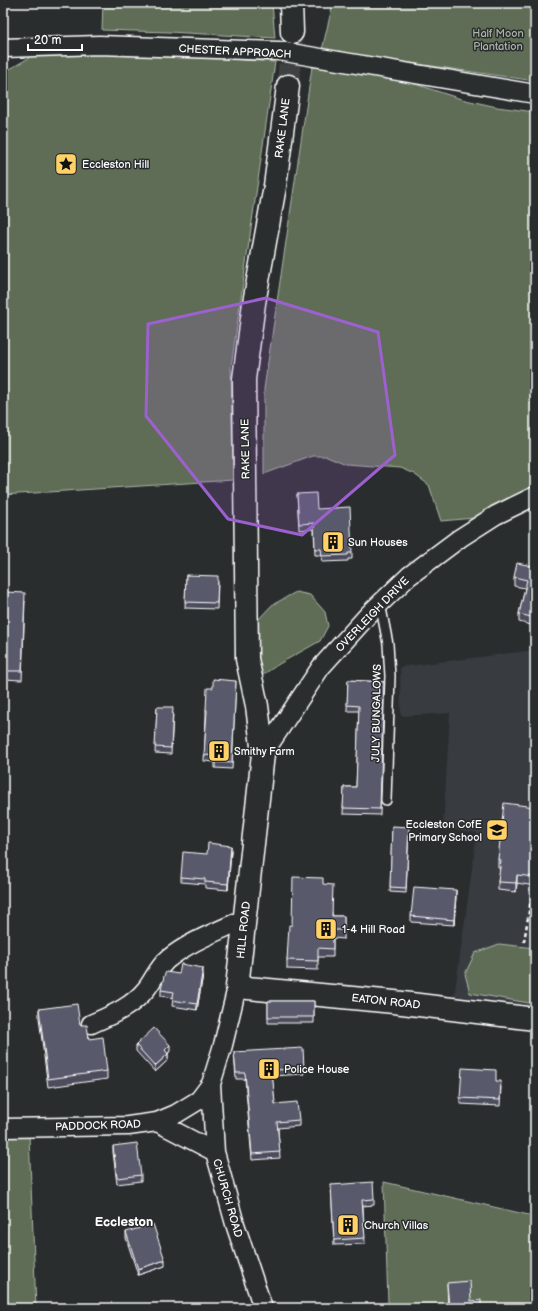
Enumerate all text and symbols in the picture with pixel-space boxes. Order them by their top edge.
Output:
scale bar [28,26,82,52]
park label: Half Moon Plantation [472,27,524,53]
text: 20 m [34,33,61,48]
street label: CHESTER APPROACH [178,42,292,61]
street label: RAKE LANE [272,97,293,159]
place icon: Eccleston Hill [53,151,79,177]
place label: Eccleston Hill [82,158,149,171]
street label: RAKE LANE [238,419,253,479]
building icon: Sun Houses [320,529,346,555]
place label: Sun Houses [348,536,408,549]
street label: OVERLEIGH DRIVE [333,574,412,655]
street label: JULY BUNGALOWS [369,663,384,762]
building icon: Smithy Farm [206,738,232,764]
place label: Smithy Farm [234,745,295,758]
school or university icon: Eccleston CofE Primary School [484,817,510,843]
place label: Eccleston CofE Primary School [406,818,482,844]
street label: HILL ROAD [234,901,253,959]
building icon: 1-4 Hill Road [313,916,339,942]
place label: 1-4 Hill Road [342,923,405,936]
street label: EATON ROAD [351,991,421,1012]
building icon: Police House [256,1056,282,1082]
place label: Police House [284,1063,350,1076]
street label: PADDOCK ROAD [55,1118,141,1133]
street label: CHURCH ROAD [210,1157,245,1239]
building icon: Church Villas [335,1212,361,1238]
district label: Eccleston [95,1214,153,1230]
place label: Church Villas [364,1219,429,1232]

